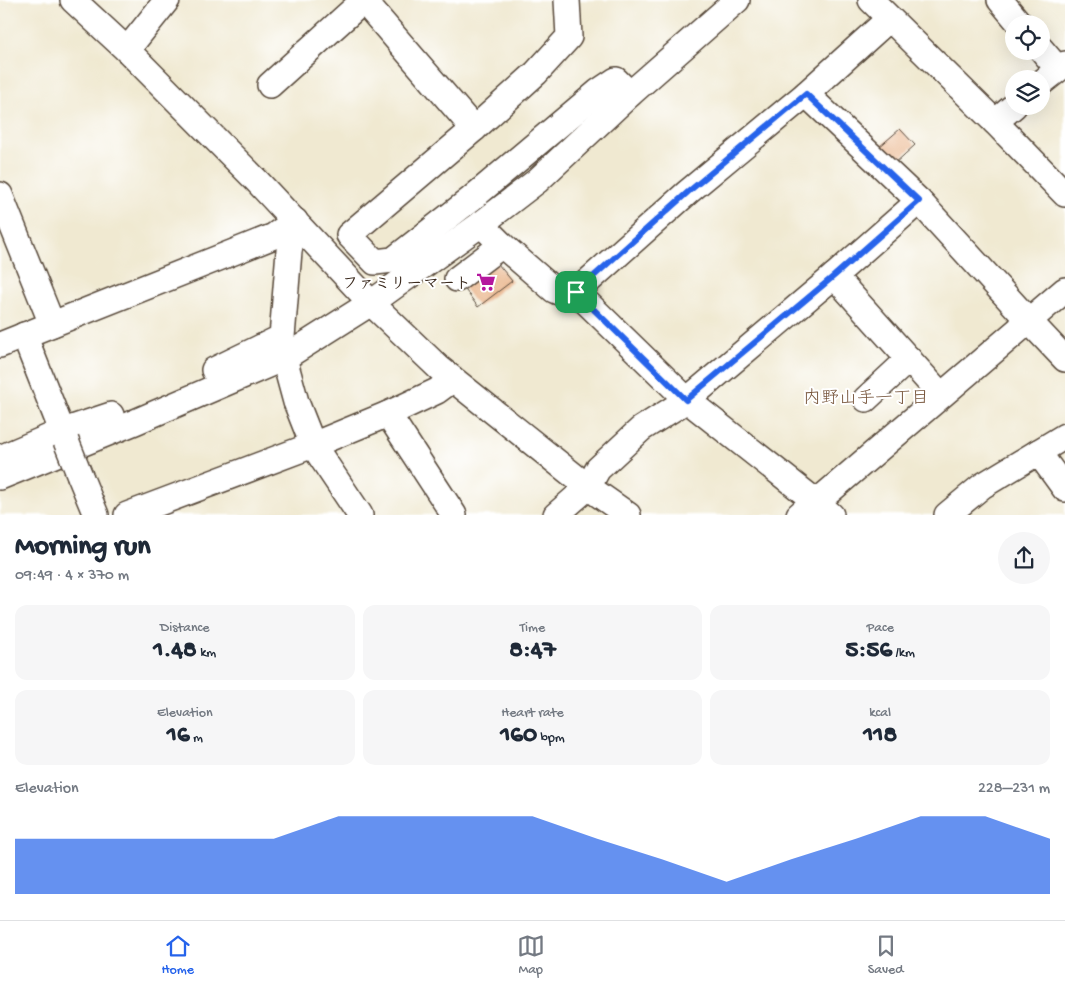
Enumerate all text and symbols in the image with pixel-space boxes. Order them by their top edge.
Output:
map controls [1005,15,1050,115]
button: locate [1005,15,1050,60]
button: layers [1005,70,1050,115]
supermarket icon: ファミリーマート [475,271,497,293]
pin [555,271,597,313]
place label: ファミリーマート [342,276,471,295]
icon: arrive [562,278,590,306]
district label: 内野山手一丁目 [803,388,929,410]
text: Morning run [15,531,150,564]
button: share [998,532,1050,584]
text: 09:49 · 4 × 370 m [15,567,129,586]
text: Distance [160,620,210,637]
text: Time [520,620,545,637]
text: Pace [866,620,894,637]
text: 1.48 [153,637,197,666]
text: 8:47 [509,637,556,666]
text: 5:56 [845,637,892,666]
text: km [197,645,216,662]
text: /km [892,645,915,662]
text: Elevation [157,705,213,722]
text: Heart rate [501,705,564,722]
text: kcal [869,705,891,722]
text: 16 [167,722,190,751]
text: 160 [500,722,537,751]
text: 118 [863,722,897,751]
text: m [190,730,203,747]
text: bpm [537,730,565,747]
text: Elevation [15,780,79,799]
text: 228–231 m [978,780,1050,799]
tab: Home [161,932,194,979]
tab: Map [517,932,545,979]
tab: Saved [868,932,904,979]

